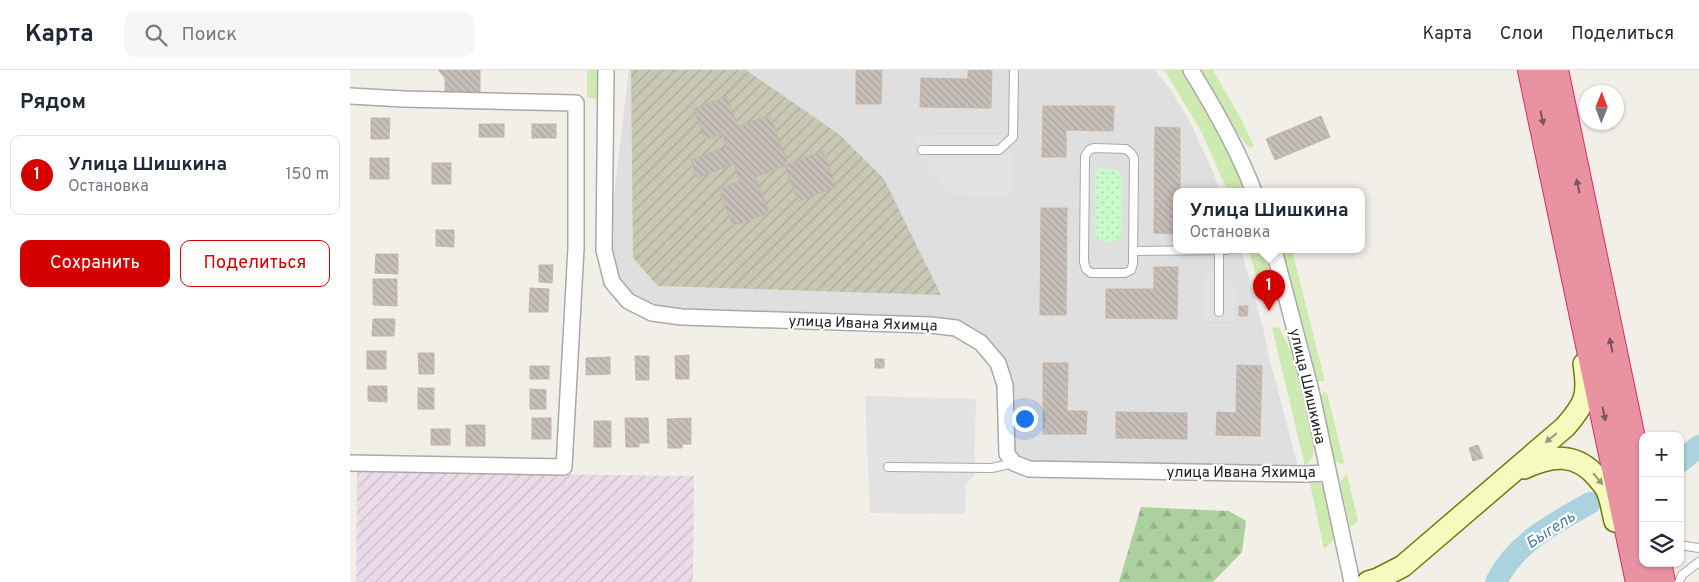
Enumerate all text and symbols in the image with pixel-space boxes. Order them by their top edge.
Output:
search box [124,12,474,57]
text: Карта [25,20,94,50]
icon: search [142,21,170,49]
text: Поиск [182,23,237,47]
text: Карта [1422,23,1472,46]
text: Слои [1500,23,1543,46]
text: Поделиться [1571,23,1674,46]
north arrow [1579,85,1624,130]
text: Рядом [20,89,86,116]
one-way arrow [1538,110,1546,125]
text: Улица Шишкина [68,153,227,177]
text: 1 [34,165,40,185]
text: 150 m [286,165,329,185]
text: Остановка [68,177,149,197]
one-way arrow [1574,179,1582,194]
popup [1173,188,1365,253]
text: Улица Шишкина [1189,199,1349,223]
text: Остановка [1189,223,1270,243]
button: Сохранить [20,240,170,287]
button: Поделиться [180,240,330,287]
pin: 1 [1253,270,1285,311]
street label: улица Ивана Яхимца [788,312,938,337]
street label: улица Шишкина [1284,327,1329,446]
one-way arrow [1607,337,1615,353]
your location [1012,406,1038,432]
one-way arrow [1601,406,1609,422]
map controls [1639,432,1684,567]
button: + [1639,432,1684,477]
one-way arrow [1545,433,1558,444]
street label: улица Ивана Яхимца [1166,464,1316,483]
one-way arrow [1593,472,1604,485]
button: − [1639,477,1684,522]
water label: Быгель [1523,507,1580,554]
button: layers [1639,522,1684,567]

